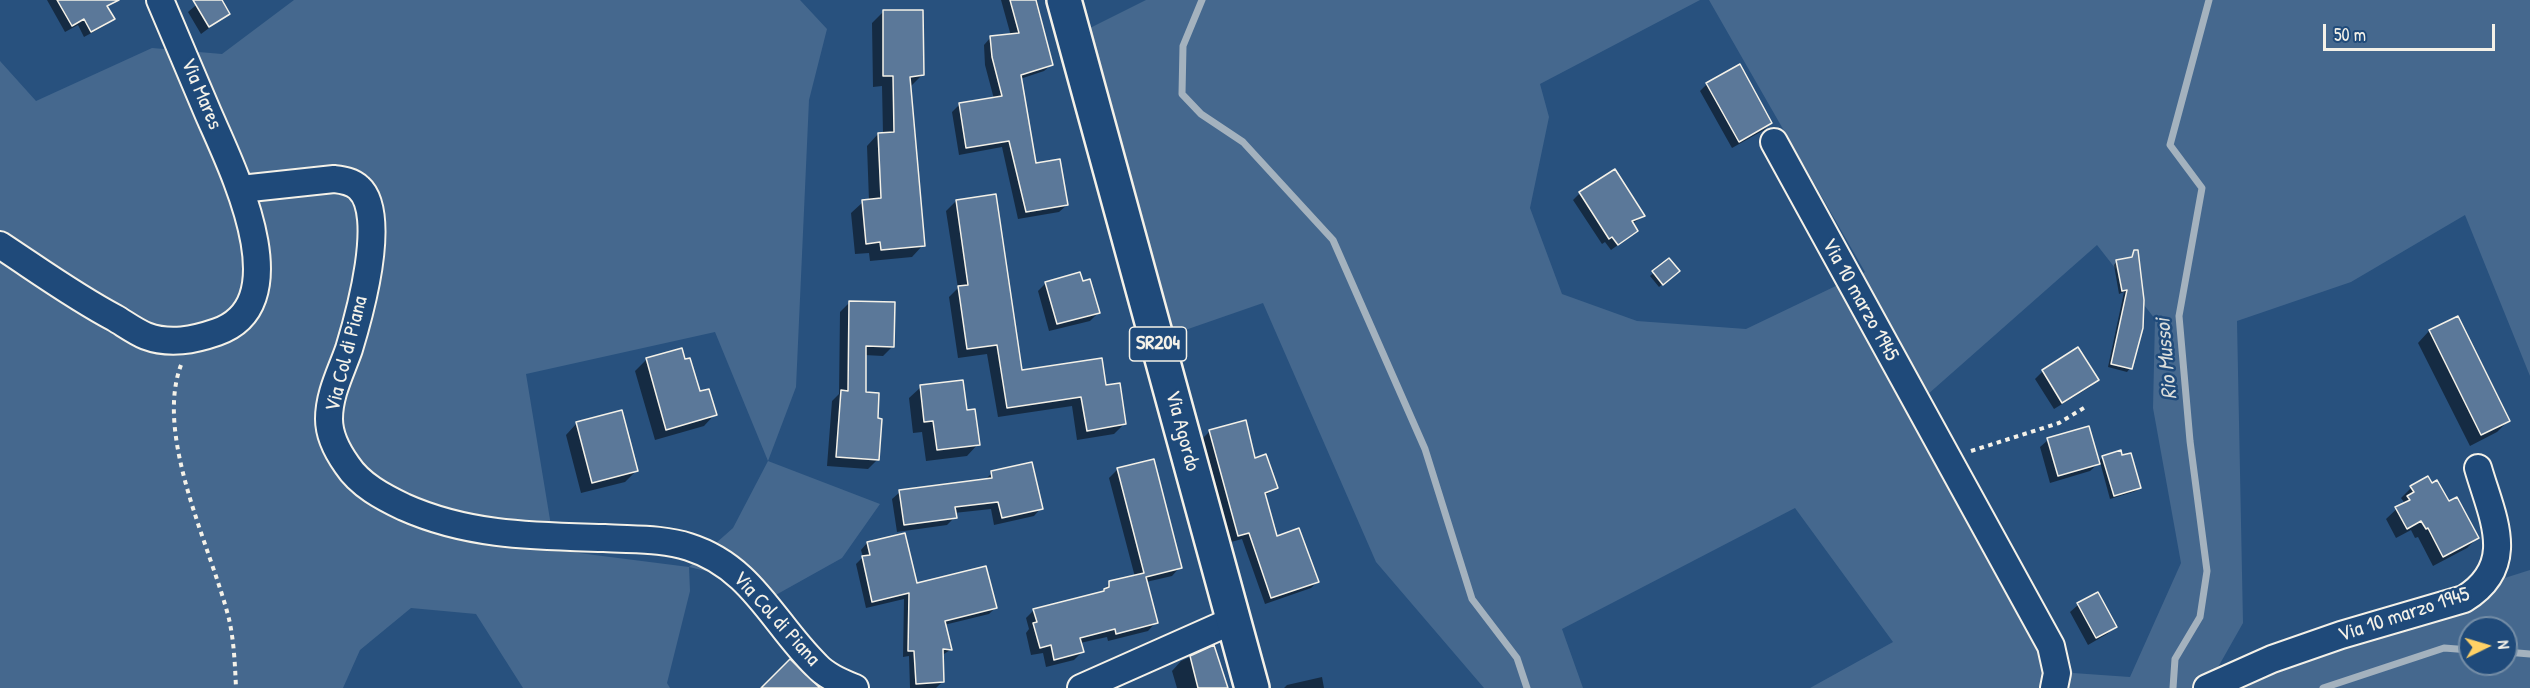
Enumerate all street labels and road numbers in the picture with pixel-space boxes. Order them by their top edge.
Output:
street label: Via Mares [175,55,227,133]
street label: Via 10 marzo 1945 [1816,234,1904,366]
street label: Via Col di Piana [320,293,374,415]
road number: SR204 [1130,327,1186,361]
street label: Via Agordo [1159,388,1205,474]
street label: Via Col di Piana [727,567,825,671]
street label: Via 10 marzo 1945 [2335,582,2473,648]

